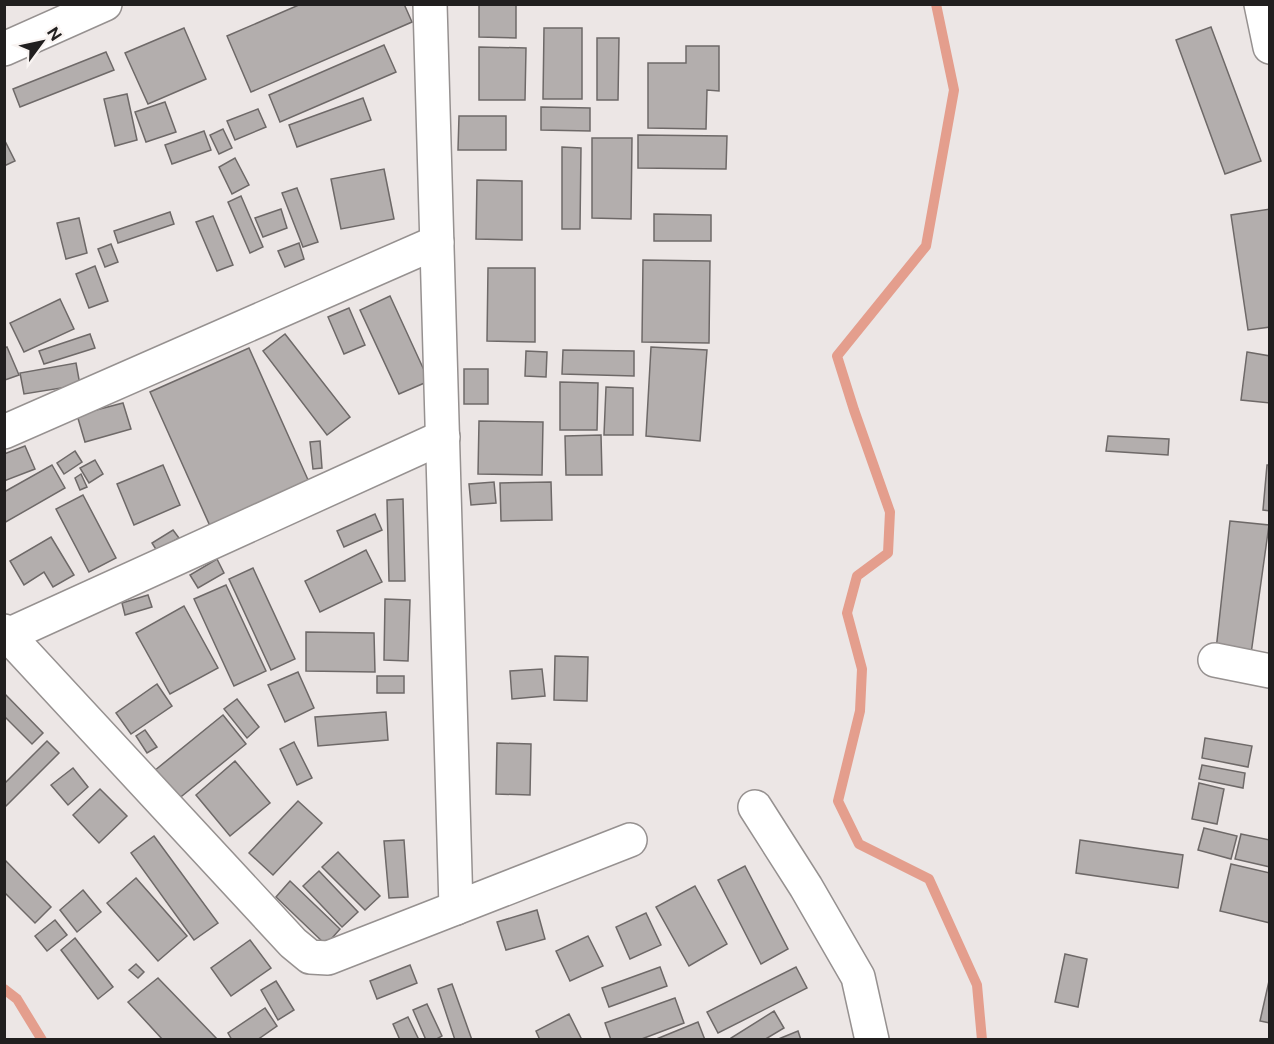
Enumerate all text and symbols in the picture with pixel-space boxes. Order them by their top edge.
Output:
north arrow [12,12,72,72]
text: N [43,24,66,45]

